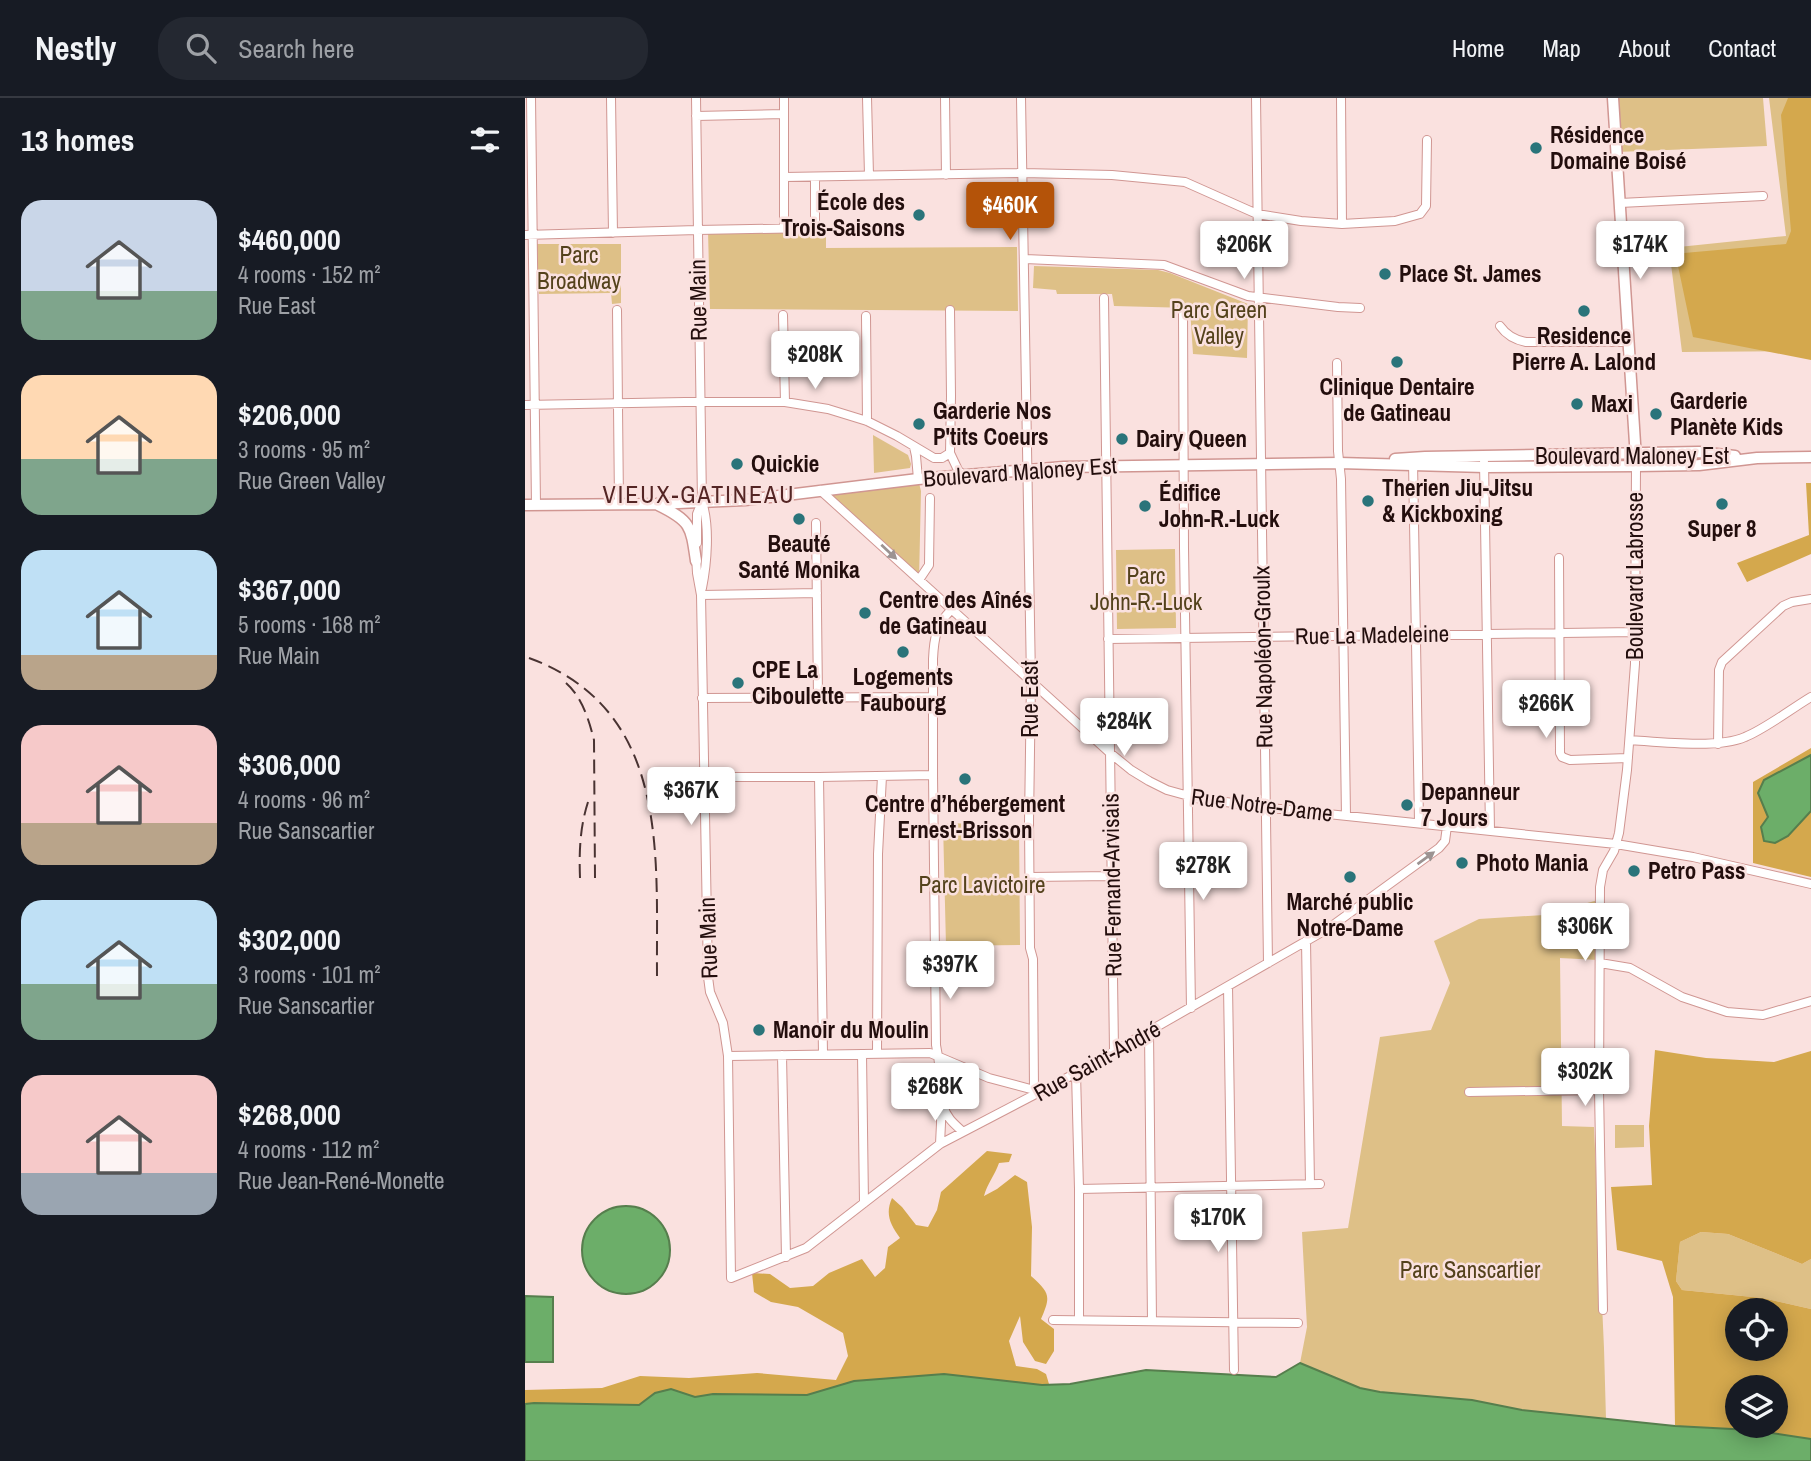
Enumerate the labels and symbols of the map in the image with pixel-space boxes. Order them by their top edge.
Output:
place label: Résidence Domaine Boisé [1550,119,1686,176]
marker: Résidence Domaine Boisé [1528,140,1544,156]
pin: $460K [961,183,1059,242]
place label: École des Trois-Saisons [781,186,905,243]
marker: École des Trois-Saisons [911,207,927,223]
pin: $206K [1195,222,1293,281]
pin: $174K [1591,222,1689,281]
park label: Parc Broadway [537,239,621,296]
place label: Place St. James [1399,258,1542,289]
street label: Rue Main [681,259,714,341]
marker: Place St. James [1377,266,1393,282]
park label: Parc Green Valley [1171,294,1267,351]
marker: Residence Pierre A. Lalond [1576,303,1592,319]
place label: Residence Pierre A. Lalond [1512,320,1656,377]
pin: $208K [766,331,864,391]
marker: Clinique Dentaire de Gatineau [1389,354,1405,370]
place label: Clinique Dentaire de Gatineau [1319,371,1475,428]
place label: Garderie Planète Kids [1670,385,1783,442]
place label: Maxi [1591,388,1633,419]
place label: Garderie Nos P'tits Coeurs [933,395,1051,452]
marker: Maxi [1569,396,1585,412]
marker: Garderie Planète Kids [1648,406,1664,422]
marker: Garderie Nos P'tits Coeurs [911,416,927,432]
place label: Dairy Queen [1136,423,1247,454]
marker: Dairy Queen [1114,431,1130,447]
street label: Boulevard Maloney Est [1535,440,1729,471]
place label: Quickie [751,448,819,479]
street label: Boulevard Maloney Est [922,449,1118,494]
marker: Quickie [729,456,745,472]
place label: Therien Jiu-Jitsu & Kickboxing [1382,472,1533,529]
place label: Édifice John-R.-Luck [1159,477,1280,534]
district label: VIEUX-GATINEAU [603,478,795,510]
street label: Boulevard Labrosse [1619,492,1650,660]
marker: Therien Jiu-Jitsu & Kickboxing [1360,493,1376,509]
marker: Super 8 [1714,496,1730,512]
marker: Édifice John-R.-Luck [1137,498,1153,514]
marker: Beauté Santé Monika [791,511,807,527]
place label: Super 8 [1687,513,1757,544]
place label: Beauté Santé Monika [738,528,860,585]
one-way arrow [881,544,898,561]
park label: Parc John-R.-Luck [1090,560,1203,617]
street label: Rue Napoléon-Groulx [1245,565,1280,748]
place label: Centre des Aînés de Gatineau [879,584,1032,641]
marker: Centre des Aînés de Gatineau [857,605,873,621]
street label: Rue La Madeleine [1295,618,1449,651]
marker: Logements Faubourg [895,644,911,660]
place label: CPE La Ciboulette [752,654,844,711]
street label: Rue East [1014,660,1045,738]
place label: Logements Faubourg [853,661,953,718]
marker: CPE La Ciboulette [730,675,746,691]
pin: $266K [1497,680,1595,740]
pin: $284K [1075,698,1173,758]
pin: $367K [642,768,740,827]
marker: Centre d’hébergement Ernest-Brisson [957,771,973,787]
place label: Depanneur 7 Jours [1421,776,1520,833]
street label: Rue Notre-Dame [1189,780,1335,829]
place label: Centre d’hébergement Ernest-Brisson [865,788,1065,845]
street label: Rue Fernand-Arvisais [1094,793,1129,977]
marker: Depanneur 7 Jours [1399,797,1415,813]
pin: $278K [1154,842,1252,902]
place label: Photo Mania [1476,847,1589,878]
one-way arrow [1417,851,1435,865]
marker: Photo Mania [1454,855,1470,871]
place label: Petro Pass [1648,855,1746,886]
marker: Petro Pass [1626,863,1642,879]
park label: Parc Lavictoire [919,869,1045,900]
marker: Marché public Notre-Dame [1342,869,1358,885]
place label: Marché public Notre-Dame [1287,886,1413,943]
street label: Rue Main [691,897,724,979]
pin: $306K [1536,904,1634,963]
pin: $397K [901,942,999,1001]
street label: Rue Saint-André [1028,1013,1166,1108]
place label: Manoir du Moulin [773,1014,929,1045]
marker: Manoir du Moulin [751,1022,767,1038]
pin: $302K [1536,1048,1634,1108]
pin: $268K [886,1063,984,1123]
pin: $170K [1169,1194,1267,1254]
park label: Parc Sanscartier [1400,1254,1541,1285]

